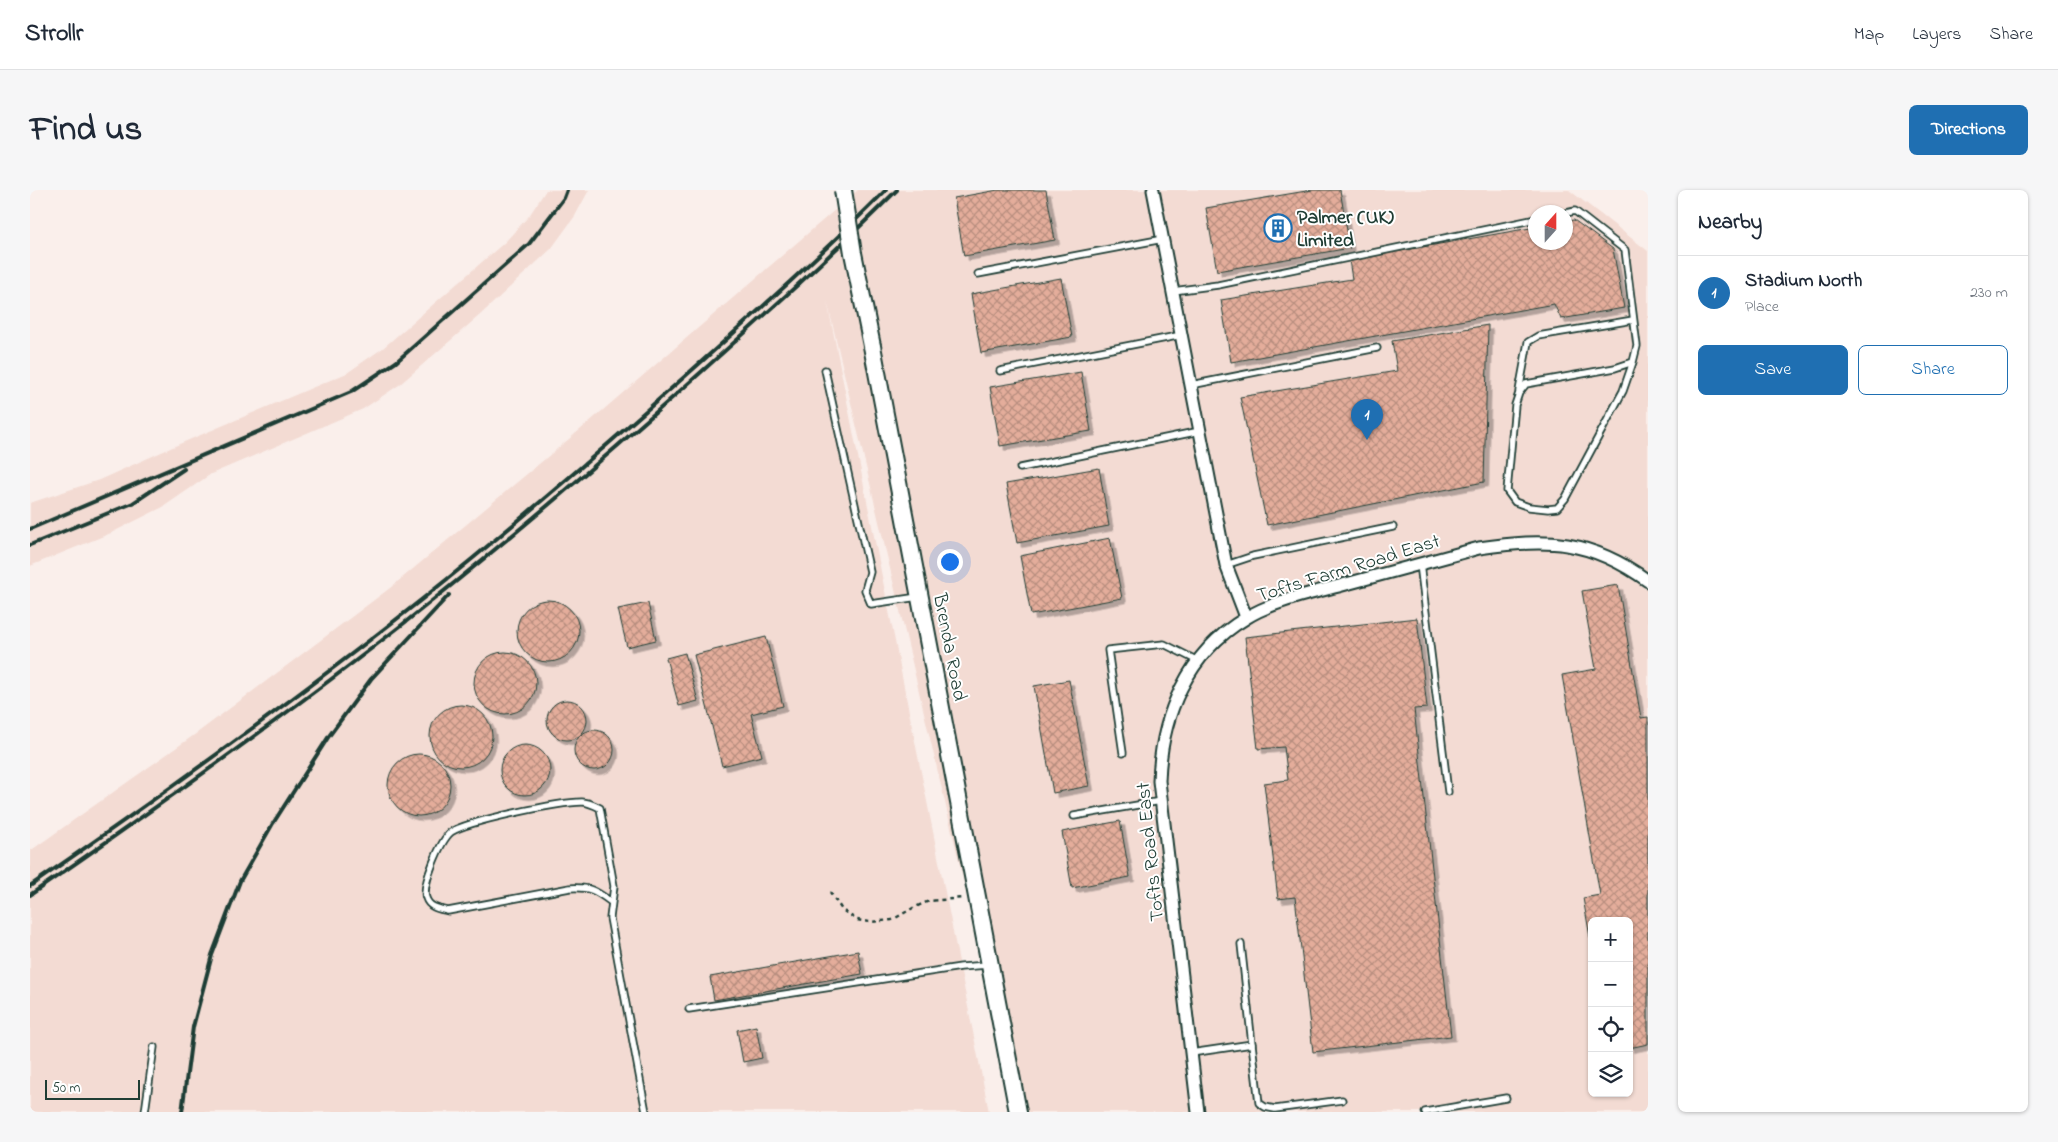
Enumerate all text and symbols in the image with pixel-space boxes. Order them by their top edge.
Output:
text: Strollr [25,17,83,52]
text: Map [1854,22,1884,48]
text: Layers [1912,22,1962,48]
text: Share [1990,22,2033,48]
text: Find us [30,105,142,156]
button: Directions [1909,105,2028,155]
place label: Palmer (UK) Limited [1297,204,1394,256]
north arrow [1528,205,1573,250]
text: Nearby [1698,208,1762,238]
building icon: Palmer (UK) Limited [1263,213,1293,243]
text: Stadium North [1745,268,1862,295]
text: 1 [1711,281,1717,305]
text: 230 m [1970,281,2008,305]
text: Place [1745,295,1779,319]
button: Save [1698,345,1848,395]
button: Share [1858,345,2008,395]
pin: 1 [1351,399,1383,440]
street label: Tofts Farm Road East [1254,528,1444,611]
your location [937,549,963,575]
street label: Brenda Road [924,590,973,704]
street label: Tofts Road East [1130,780,1173,923]
map controls [1588,917,1633,1097]
button: + [1588,917,1633,962]
button: − [1588,962,1633,1007]
button: locate [1588,1007,1633,1052]
button: layers [1588,1052,1633,1097]
scale bar [45,1077,140,1100]
text: 50 m [52,1078,80,1099]

